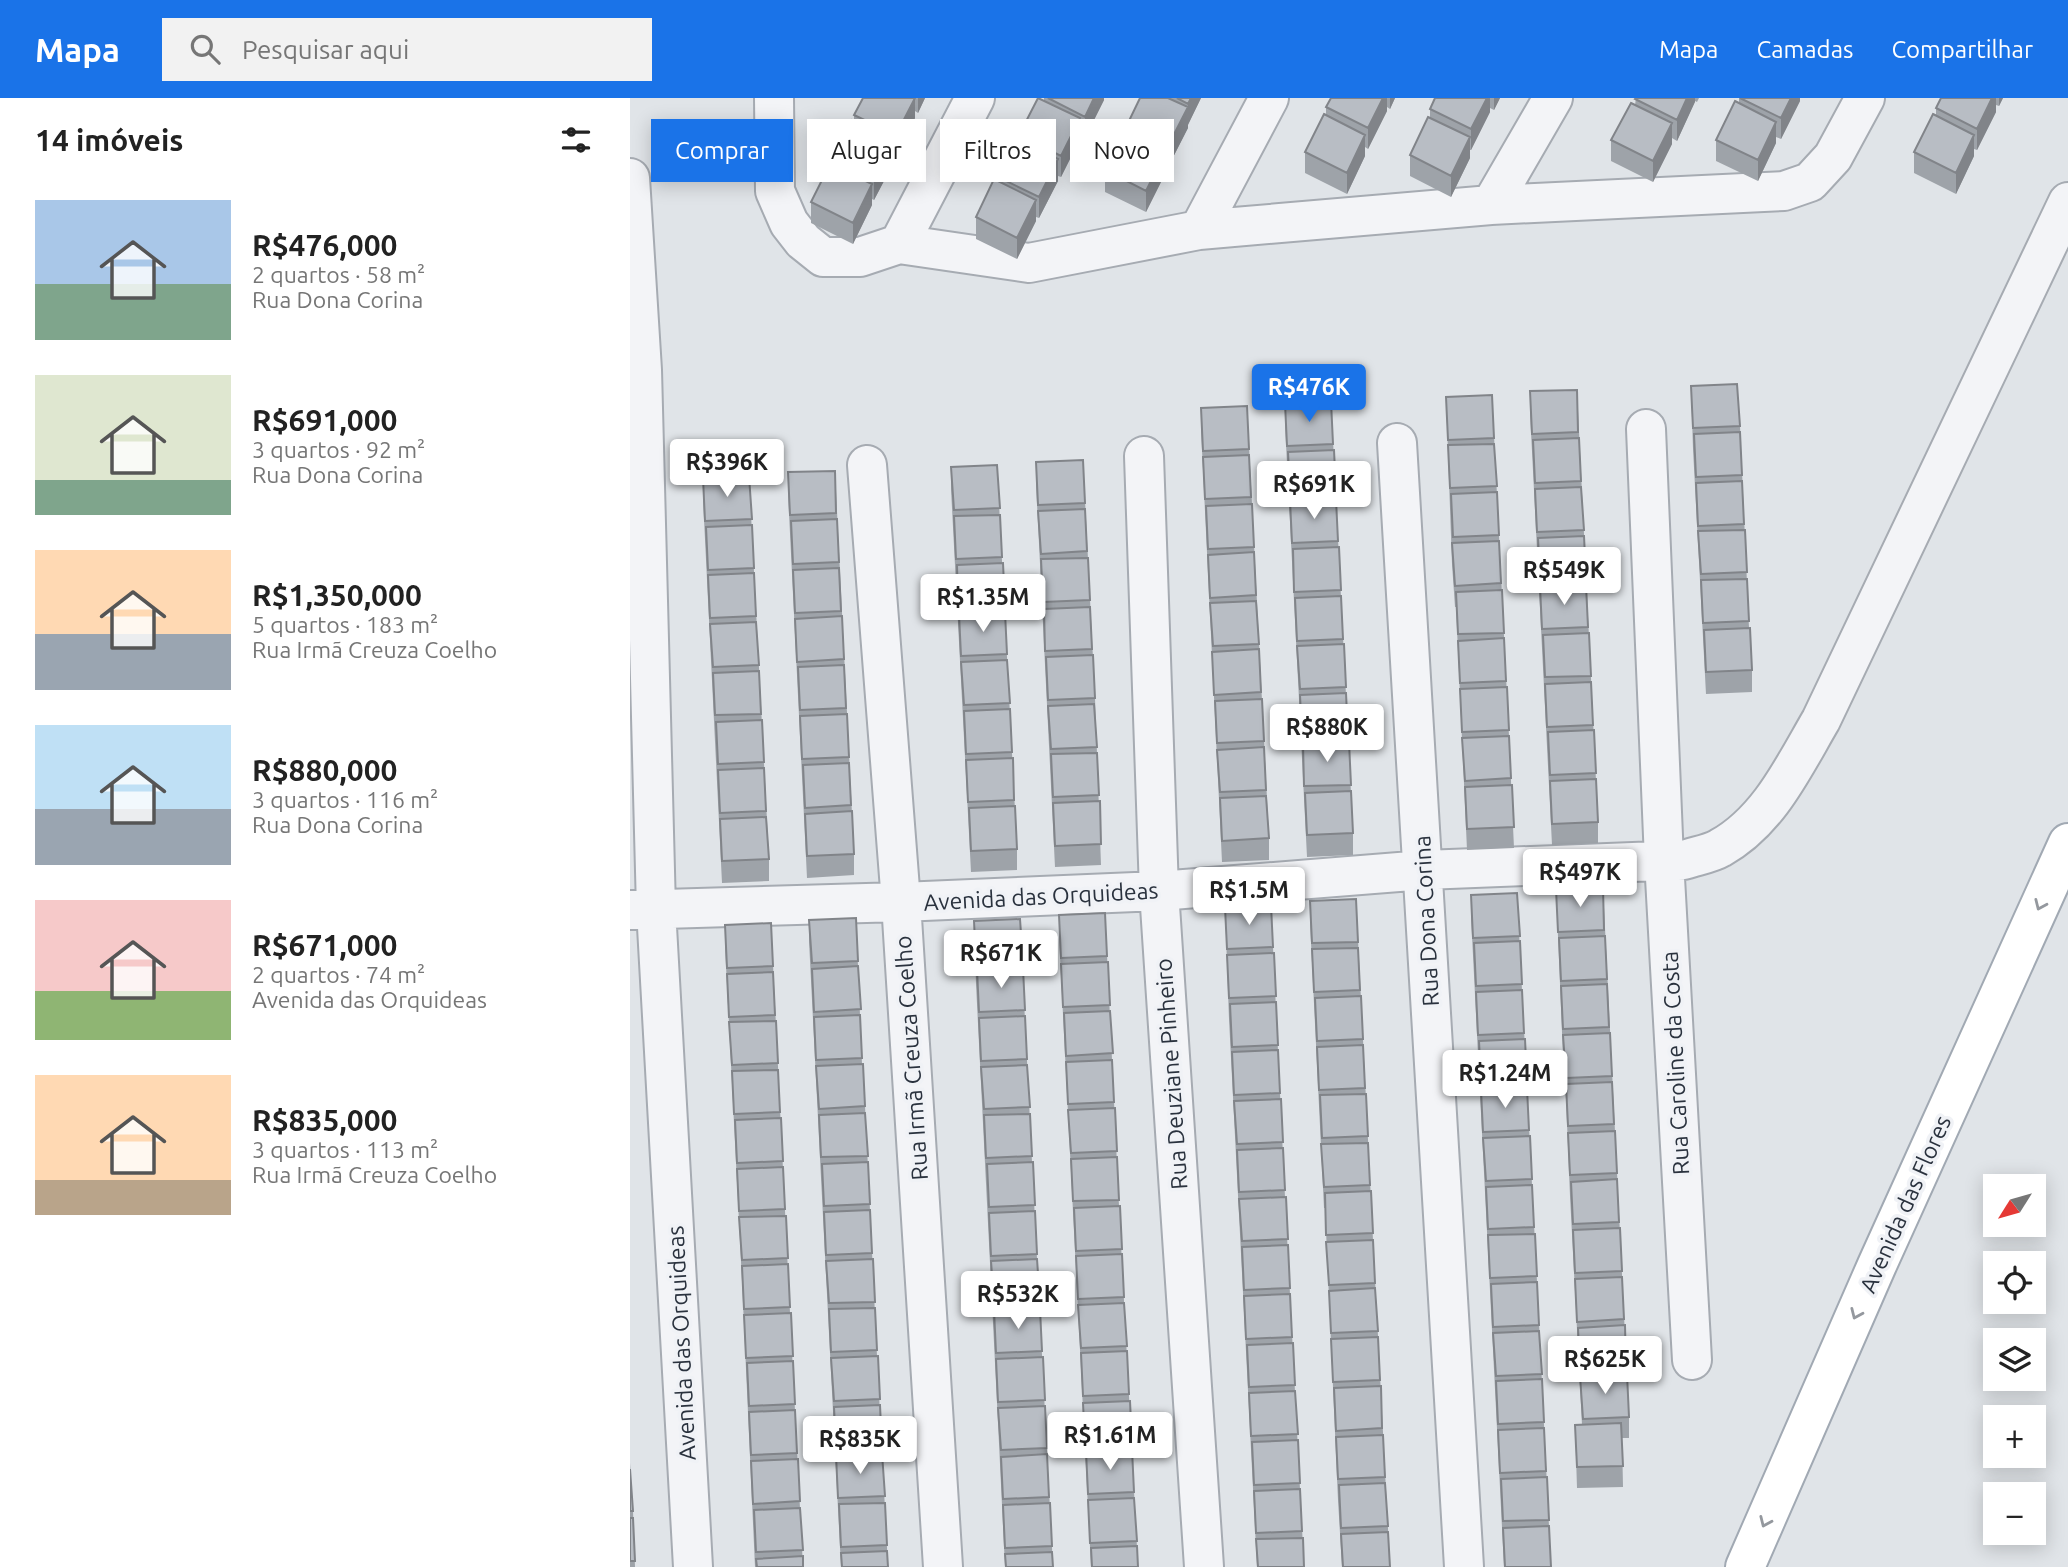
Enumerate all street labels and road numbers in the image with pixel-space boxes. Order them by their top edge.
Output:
street label: Rua Dona Corina [1409,835,1443,1007]
street label: Avenida das Orquideas [923,877,1159,915]
street label: Rua Irmã Creuza Coelho [890,935,932,1181]
street label: Rua Caroline da Costa [1657,950,1693,1176]
street label: Rua Deuziane Pinheiro [1150,958,1192,1190]
street label: Avenida das Flores [1855,1112,1955,1296]
street label: Avenida das Orquideas [662,1225,700,1461]

